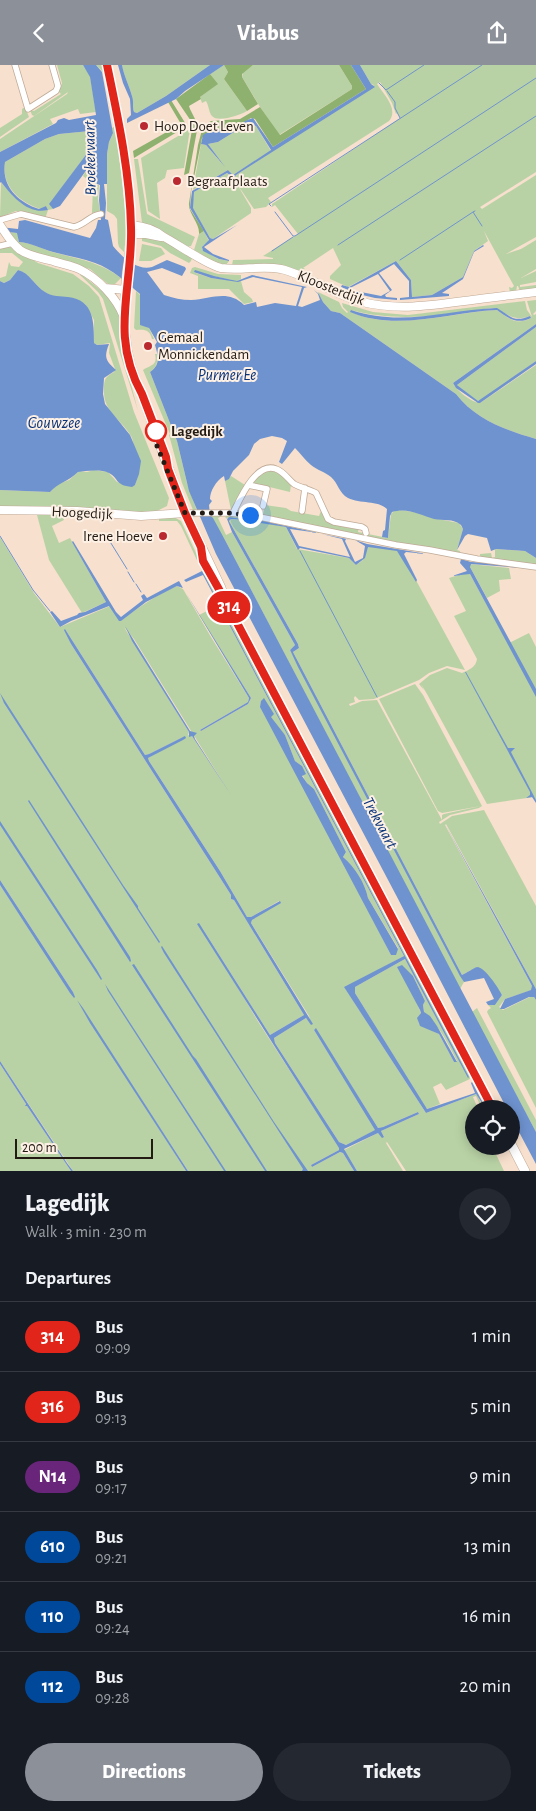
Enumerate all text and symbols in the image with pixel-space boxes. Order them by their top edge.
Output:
icon: back [25,19,53,47]
icon: share [483,19,511,47]
text: Viabus [237,22,299,44]
water label: Broekervaart [81,119,99,196]
place label: Hoop Doet Leven [154,119,254,134]
marker: Hoop Doet Leven [138,120,150,132]
place label: Begraafplaats [187,174,267,189]
marker: Begraafplaats [171,175,183,187]
street label: Kloosterdijk [295,268,367,308]
place label: Gemaal Monnickendam [158,330,249,362]
marker: Gemaal Monnickendam [142,340,154,352]
water label: Purmer Ee [198,367,256,383]
water label: Gouwzee [28,415,80,431]
marker: Lagedijk [145,420,167,442]
place label: Lagedijk [171,424,223,439]
your location [238,503,263,528]
street label: Hoogedijk [51,504,113,522]
place label: Irene Hoeve [83,529,153,544]
marker: Irene Hoeve [157,530,169,542]
line badge: 314 [200,591,258,623]
text: 314 [217,598,241,616]
water label: Trekvaart [360,795,401,852]
map controls [465,1100,520,1155]
button: locate [465,1100,520,1155]
scale bar [15,1136,152,1159]
text: 200 m [22,1141,57,1155]
button: heart [459,1188,511,1240]
text: Lagedijk [25,1192,109,1216]
text: Walk · 3 min · 230 m [25,1224,147,1240]
text: Departures [25,1269,111,1288]
text: Bus [95,1318,123,1337]
text: 1 min [472,1327,511,1346]
text: 314 [41,1328,64,1346]
text: 09:09 [95,1340,131,1356]
text: Bus [95,1388,123,1407]
text: 5 min [470,1397,511,1416]
text: 316 [41,1398,64,1416]
text: 09:13 [95,1410,127,1426]
text: Bus [95,1458,123,1477]
text: 9 min [469,1467,511,1486]
text: N14 [38,1468,67,1486]
text: 09:17 [95,1480,127,1496]
text: Bus [95,1528,123,1547]
text: 13 min [464,1537,511,1556]
text: 610 [40,1538,65,1556]
text: 09:21 [95,1550,127,1566]
text: Bus [95,1598,123,1617]
text: 16 min [463,1607,511,1626]
text: 110 [41,1608,64,1626]
text: 09:24 [95,1620,130,1636]
text: Bus [95,1668,123,1687]
text: 20 min [460,1677,511,1696]
text: 112 [42,1678,63,1696]
text: 09:28 [95,1690,130,1706]
button: Directions [25,1743,263,1801]
button: Tickets [273,1743,511,1801]

